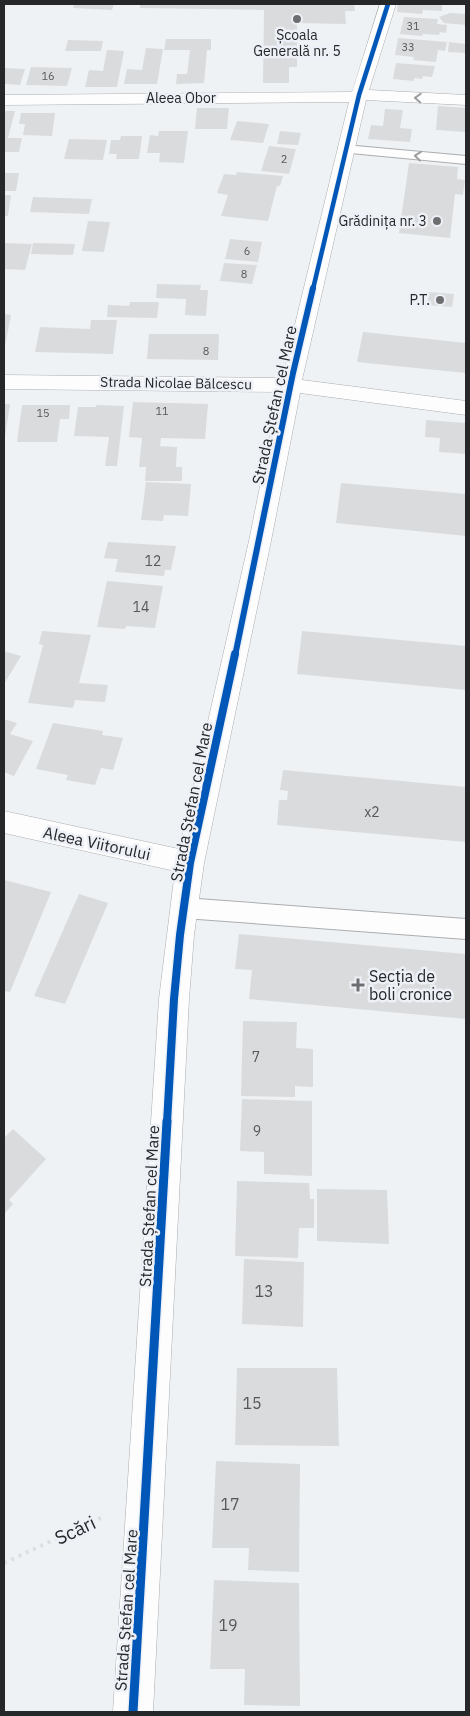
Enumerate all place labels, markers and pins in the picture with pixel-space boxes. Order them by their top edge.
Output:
marker: Școala Generală nr. 5 [291,13,303,25]
place label: Școala Generală nr. 5 [253,26,341,60]
place label: Grădinița nr. 3 [338,212,427,230]
marker: Grădinița nr. 3 [431,215,443,227]
place label: P.T. [410,291,430,309]
marker: P.T. [434,294,446,306]
place label: Secția de boli cronice [369,966,452,1004]
marker: Secția de boli cronice [351,978,365,992]

